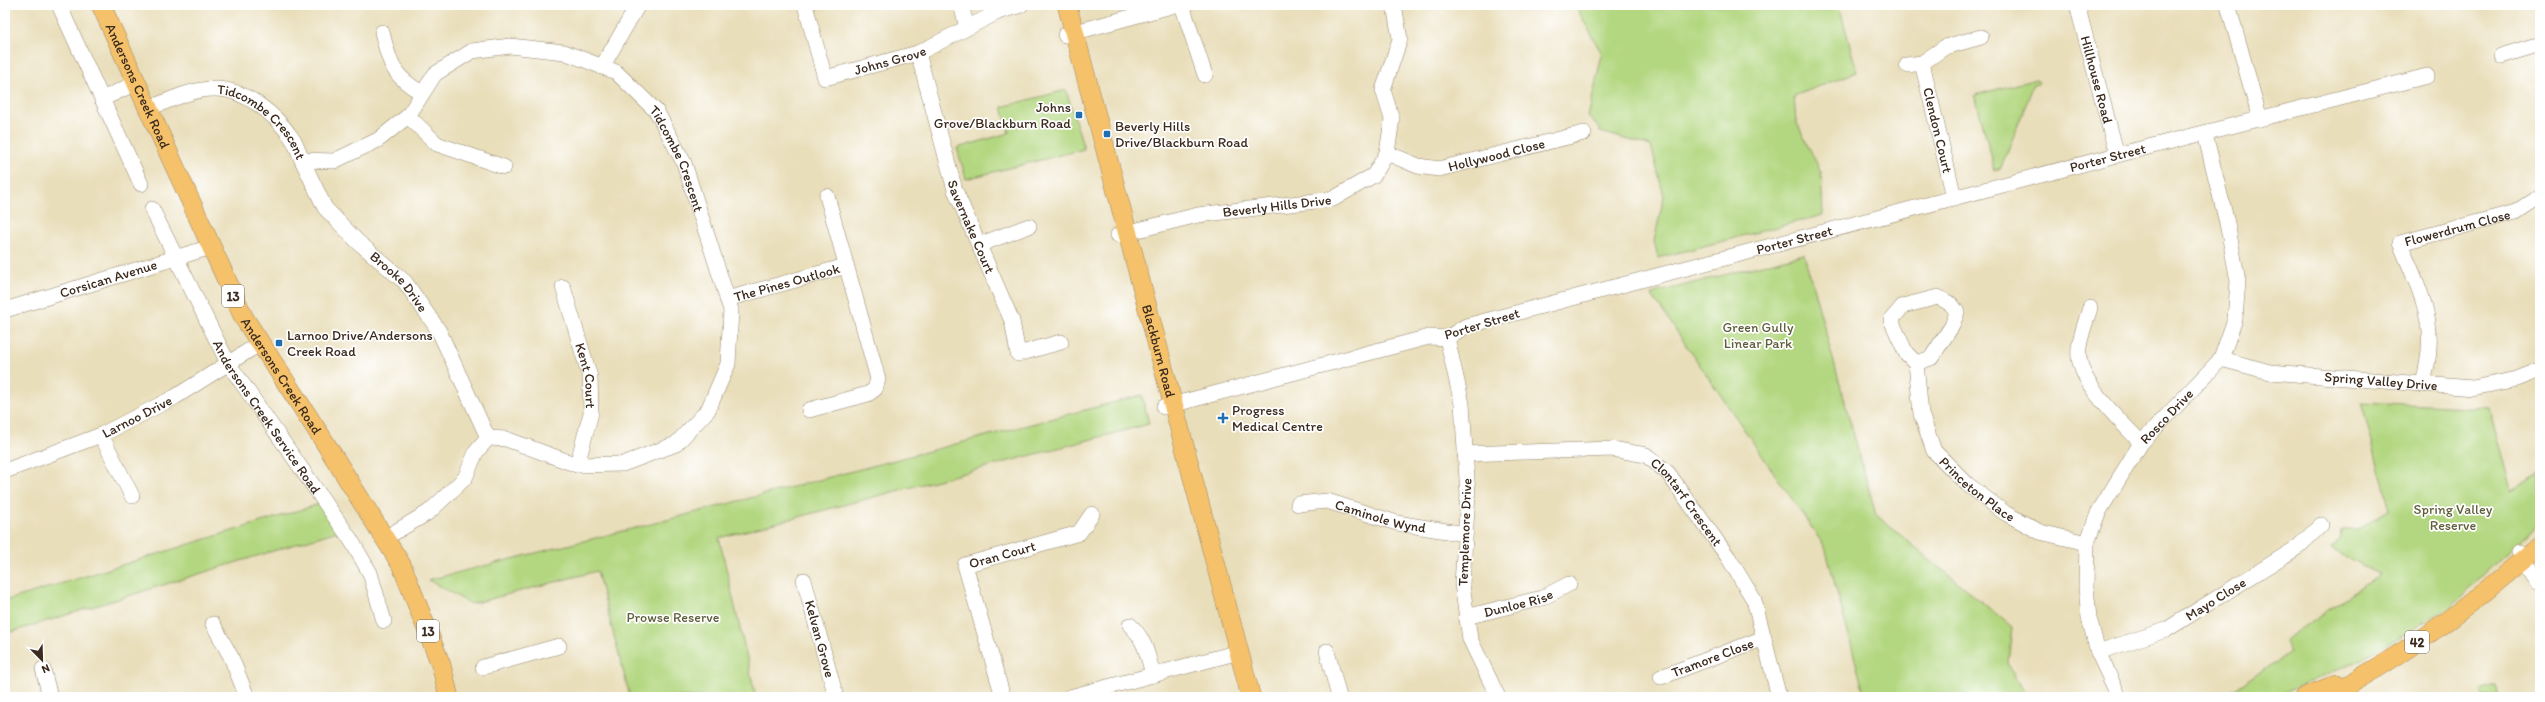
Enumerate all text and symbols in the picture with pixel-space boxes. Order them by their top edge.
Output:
street label: Andersons Creek Road [102,21,174,152]
street label: Hillhouse Road [2077,34,2117,126]
street label: Johns Grove [852,42,929,78]
street label: Tidcombe Crescent [216,80,309,162]
street label: Clendon Court [1920,86,1956,175]
place label: Johns Grove/Blackburn Road [934,99,1071,132]
street label: Tidcombe Crescent [646,101,708,214]
marker: Johns Grove/Blackburn Road [1074,110,1084,120]
place label: Beverly Hills Drive/Blackburn Road [1115,118,1248,151]
marker: Beverly Hills Drive/Blackburn Road [1102,129,1112,139]
street label: Hollywood Close [1446,134,1547,175]
street label: Porter Street [2068,140,2148,176]
street label: Savernake Court [944,178,999,276]
street label: Beverly Hills Drive [1222,191,1333,221]
street label: Flowerdrum Close [2403,205,2513,250]
street label: Porter Street [1754,222,1834,258]
street label: Brooke Drive [367,248,432,315]
street label: Corsican Avenue [57,255,159,301]
street label: The Pines Outlook [732,259,842,305]
road number: 13 [222,285,244,307]
street label: Blackburn Road [1138,302,1180,400]
street label: Porter Street [1442,304,1522,344]
street label: Andersons Creek Road [237,314,326,438]
park label: Green Gully Linear Park [1722,319,1794,352]
place label: Larnoo Drive/Andersons Creek Road [287,327,433,360]
street label: Andersons Creek Service Road [209,337,325,497]
marker: Larnoo Drive/Andersons Creek Road [274,338,284,348]
street label: Kent Court [572,341,599,409]
street label: Spring Valley Drive [2324,368,2438,394]
street label: Rosco Drive [2136,385,2197,447]
street label: Larnoo Drive [99,391,175,442]
place label: Progress Medical Centre [1232,402,1323,435]
marker: Progress Medical Centre [1217,412,1229,424]
street label: Princeton Place [1936,453,2018,525]
street label: Clontarf Crescent [1647,454,1726,549]
street label: Templemore Drive [1455,477,1475,586]
street label: Caminole Wynd [1333,496,1428,536]
park label: Spring Valley Reserve [2414,501,2493,534]
street label: Oran Court [967,537,1037,572]
street label: Mayo Close [2182,573,2249,624]
street label: Dunloe Rise [1482,585,1556,621]
street label: Kelvan Grove [801,598,839,680]
park label: Prowse Reserve [627,609,720,626]
road number: 13 [417,620,439,642]
road number: 42 [2405,631,2429,653]
street label: Tramore Close [1669,634,1756,681]
north arrow [22,640,62,680]
text: N [40,661,52,676]

